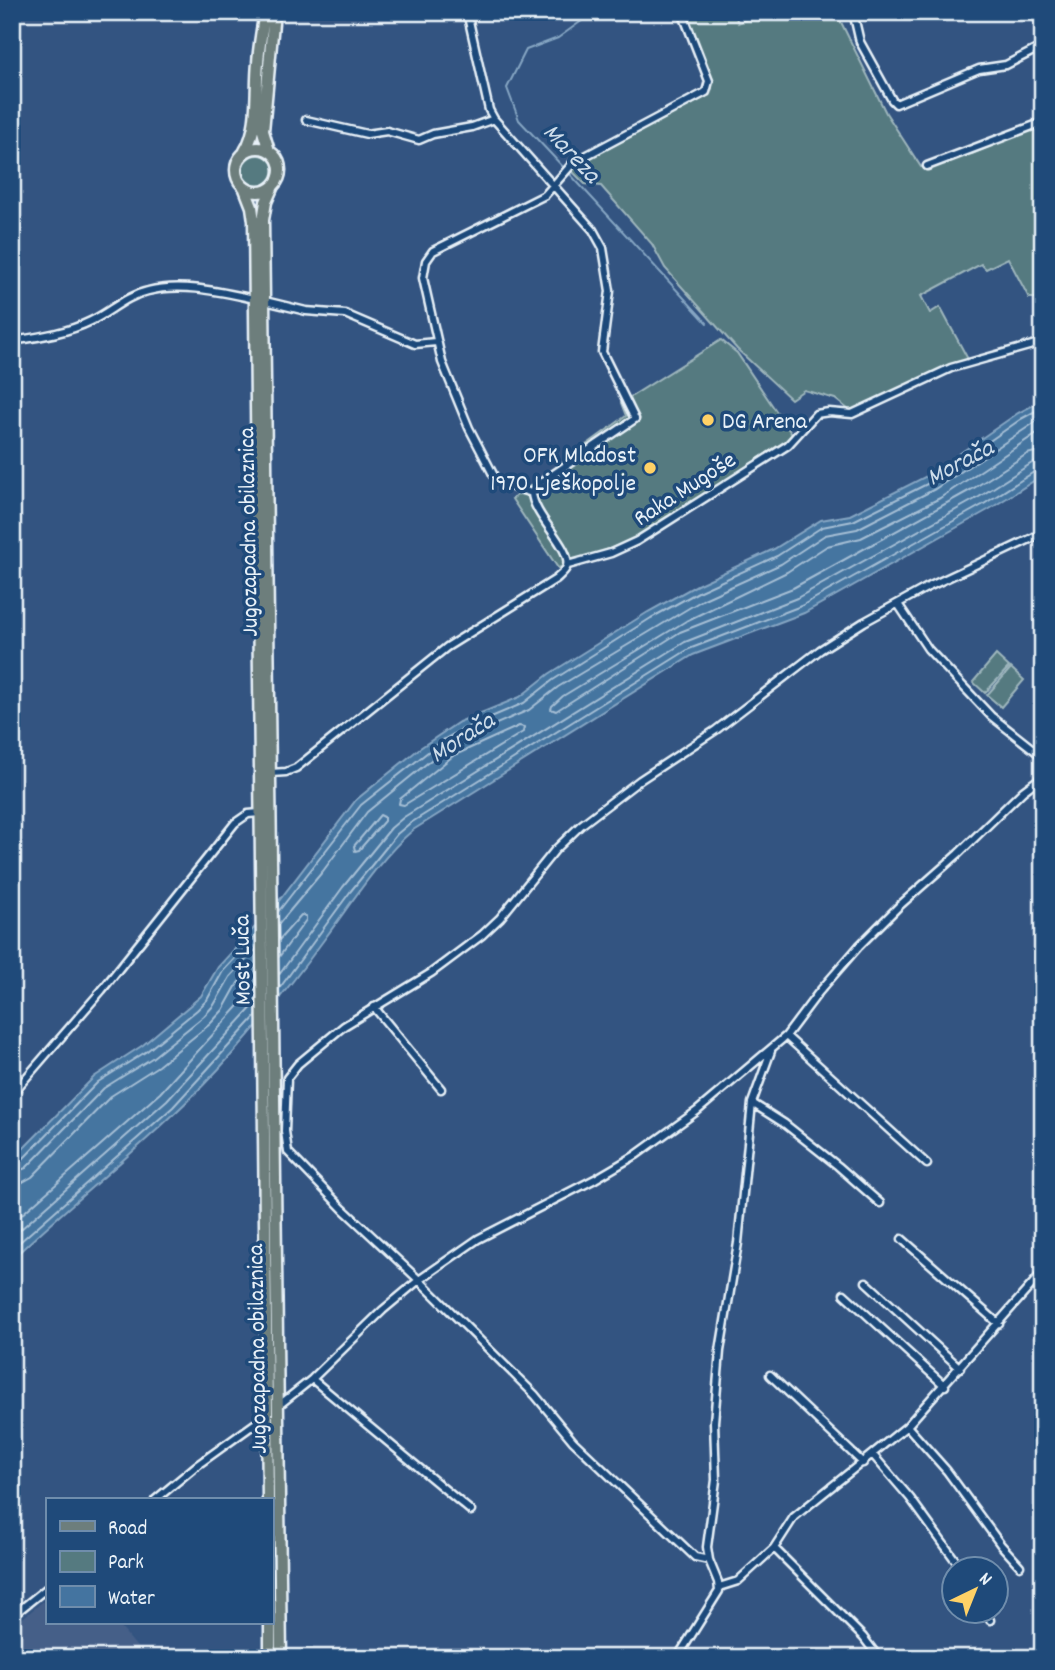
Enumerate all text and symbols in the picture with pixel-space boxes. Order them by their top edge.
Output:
water label: Mareza [533,116,609,194]
place label: DG Arena [722,406,808,440]
marker: DG Arena [700,412,716,428]
street label: Jugozapadna obilaznica [231,426,269,637]
water label: Morača [920,430,1002,497]
place label: OFK Mladost 1970 Lješkopolje [490,440,636,502]
street label: Raka Mugoše [628,445,744,536]
marker: OFK Mladost 1970 Lješkopolje [642,460,658,476]
water label: Morača [423,703,504,774]
street label: Most Luča [226,914,262,1005]
street label: Jugozapadna obilaznica [240,1243,278,1454]
legend [46,1498,273,1624]
text: Road [108,1515,147,1545]
text: Park [108,1549,144,1579]
north arrow [940,1554,1010,1624]
text: N [972,1567,997,1593]
text: Water [108,1585,155,1615]

